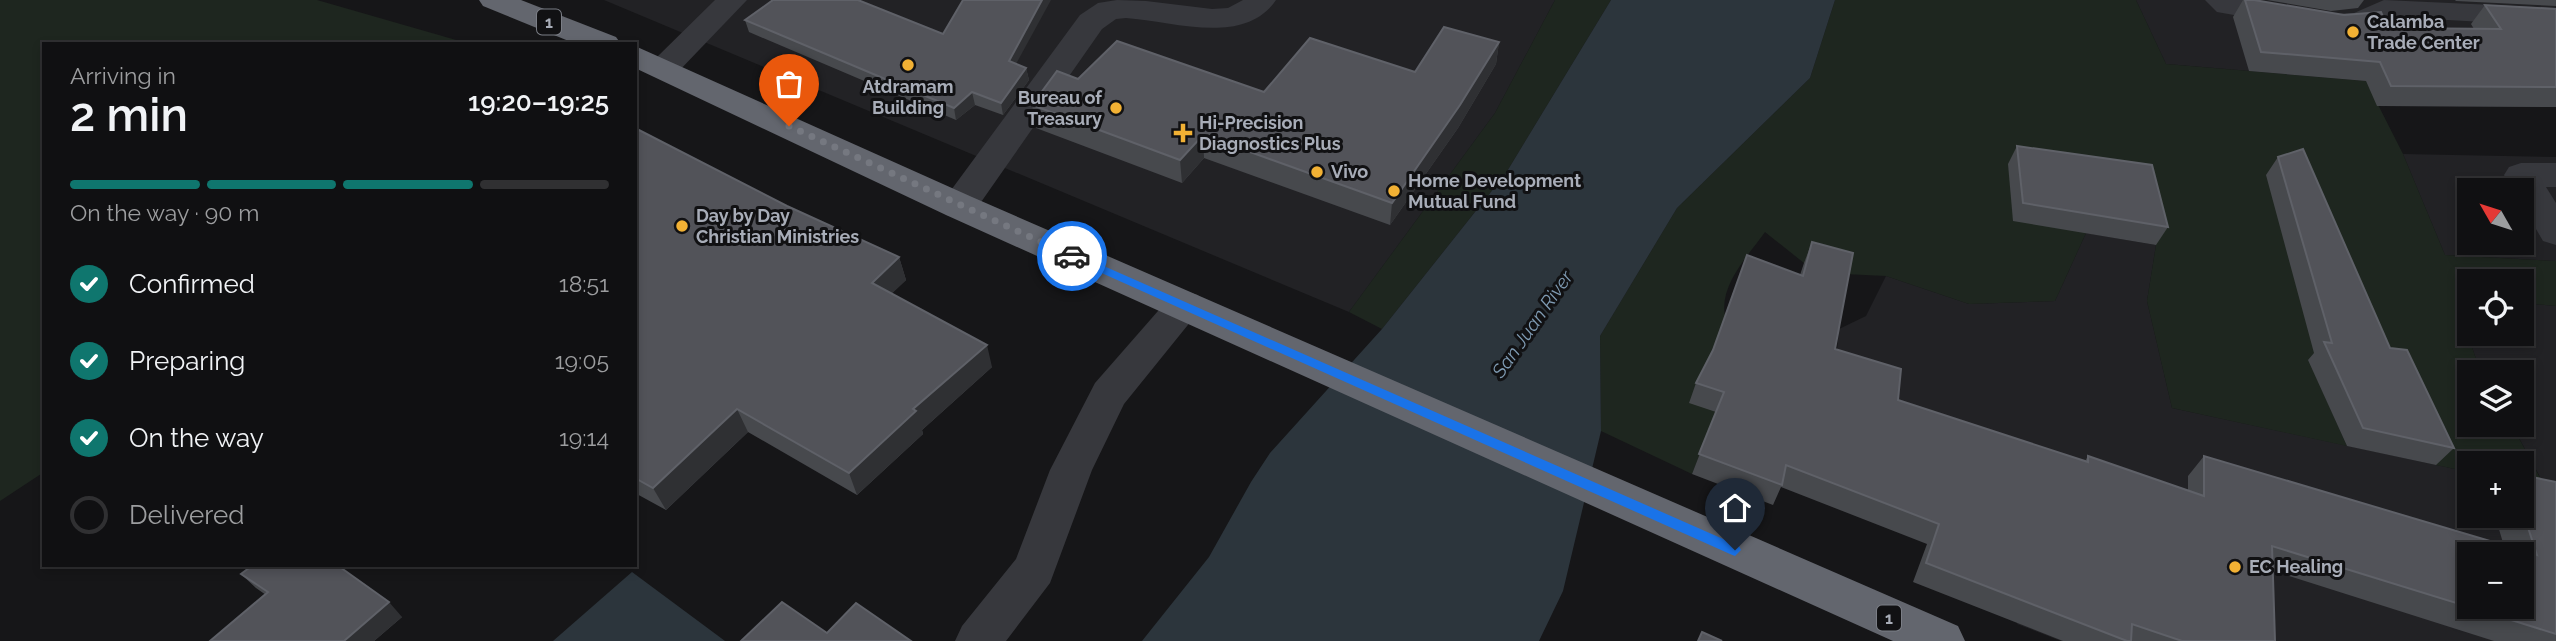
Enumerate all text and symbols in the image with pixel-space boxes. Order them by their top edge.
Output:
road number: 1 [537,10,561,34]
place label: Calamba Trade Center [2367,11,2480,53]
marker: Calamba Trade Center [2345,24,2361,40]
pin [759,54,819,126]
marker: Atdramam Building [900,57,916,73]
text: Arriving in [70,62,176,89]
icon: bag [770,65,808,103]
place label: Atdramam Building [862,76,954,118]
text: 19:20–19:25 [468,87,609,117]
place label: Bureau of Treasury [1018,87,1103,129]
text: 2 min [70,88,188,142]
marker: Bureau of Treasury [1108,100,1124,116]
place label: Hi-Precision Diagnostics Plus [1199,112,1341,154]
marker: Hi-Precision Diagnostics Plus [1173,123,1193,143]
place label: Vivo [1331,161,1368,182]
marker: Vivo [1309,164,1325,180]
place label: Home Development Mutual Fund [1408,170,1581,212]
north arrow [2457,178,2534,256]
map controls [2457,178,2534,619]
marker: Home Development Mutual Fund [1386,183,1402,199]
text: On the way · 90 m [70,199,259,226]
place label: Day by Day Christian Ministries [696,205,859,247]
marker: Day by Day Christian Ministries [674,218,690,234]
courier [1037,221,1107,291]
icon: car [1053,237,1091,275]
icon: check [70,265,108,303]
water label: San Juan River [1486,265,1578,382]
text: Confirmed [129,269,255,299]
button: locate [2457,269,2534,346]
text: 18:51 [559,270,609,297]
icon: check [70,342,108,380]
text: Preparing [129,346,245,376]
text: 19:05 [555,347,609,374]
button: layers [2457,360,2534,437]
icon: check [70,419,108,457]
text: On the way [129,423,264,453]
text: 19:14 [559,424,609,451]
button: + [2457,451,2534,528]
pin [1705,478,1765,550]
icon: home [1716,489,1754,527]
text: Delivered [129,500,244,530]
button: − [2457,542,2534,619]
place label: EC Healing [2249,556,2343,577]
marker: EC Healing [2227,559,2243,575]
road number: 1 [1877,606,1901,631]

